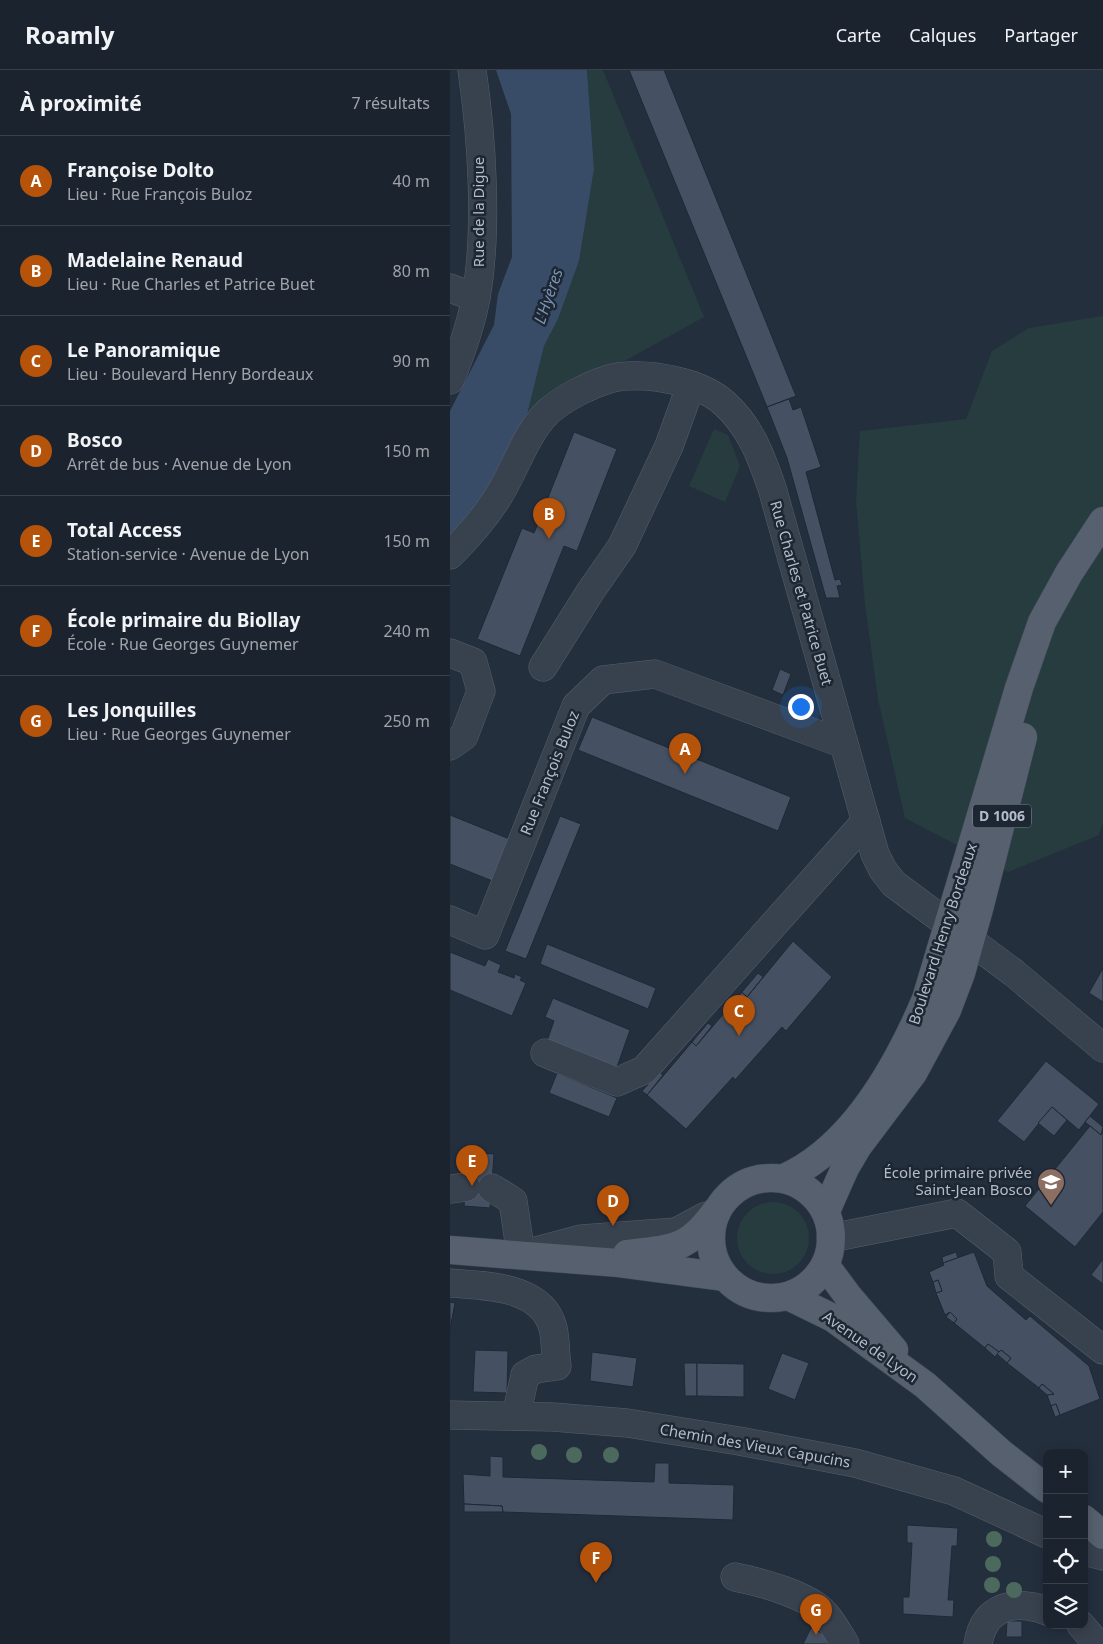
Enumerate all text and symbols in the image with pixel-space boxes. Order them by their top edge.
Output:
text: Roamly [25,18,114,51]
text: Carte [836,23,881,47]
text: Calques [909,23,976,47]
text: Partager [1004,23,1078,47]
text: À proximité [20,89,142,117]
text: 7 résultats [352,92,430,114]
text: Françoise Dolto [67,157,214,183]
street label: Rue de la Digue [468,157,488,267]
text: A [30,170,42,192]
text: 40 m [393,170,430,192]
text: Lieu · Rue François Buloz [67,183,252,205]
text: Madelaine Renaud [67,247,243,273]
text: B [31,260,41,282]
text: 80 m [393,260,430,282]
water label: L'Hyères [528,265,568,327]
text: Lieu · Rue Charles et Patrice Buet [67,273,315,295]
text: Le Panoramique [67,337,221,363]
text: C [31,350,41,372]
text: 90 m [393,350,430,372]
text: Lieu · Boulevard Henry Bordeaux [67,363,313,385]
text: Bosco [67,427,123,453]
text: D [30,440,42,462]
text: 150 m [383,440,430,462]
text: Arrêt de bus · Avenue de Lyon [67,453,292,475]
pin: B [533,498,565,539]
street label: Rue Charles et Patrice Buet [766,498,838,688]
text: Total Access [67,517,182,543]
text: E [32,530,40,552]
text: 150 m [383,530,430,552]
text: Station-service · Avenue de Lyon [67,543,310,565]
text: École primaire du Biollay [67,607,300,633]
text: F [32,620,40,642]
text: 240 m [383,620,430,642]
text: École · Rue Georges Guynemer [67,633,299,655]
your location [788,694,814,720]
text: Les Jonquilles [67,697,196,723]
street label: Rue François Buloz [515,707,583,838]
text: G [30,710,42,732]
text: 250 m [383,710,430,732]
text: Lieu · Rue Georges Guynemer [67,723,291,745]
pin: A [669,733,701,774]
road number: D 1006 [973,804,1031,828]
street label: Boulevard Henry Bordeaux [903,840,981,1027]
pin: C [723,995,755,1036]
pin: E [456,1145,488,1186]
place label: École primaire privée Saint-Jean Bosco [883,1162,1032,1199]
school or university icon: École primaire privée Saint-Jean Bosco [1036,1167,1066,1206]
pin: D [597,1185,629,1226]
street label: Avenue de Lyon [819,1306,922,1386]
street label: Chemin des Vieux Capucins [658,1418,852,1472]
map controls [1043,1449,1088,1629]
button: + [1043,1449,1088,1494]
button: − [1043,1494,1088,1539]
button: locate [1043,1539,1088,1584]
pin: F [580,1542,612,1583]
button: layers [1043,1584,1088,1629]
pin: G [800,1594,832,1635]

